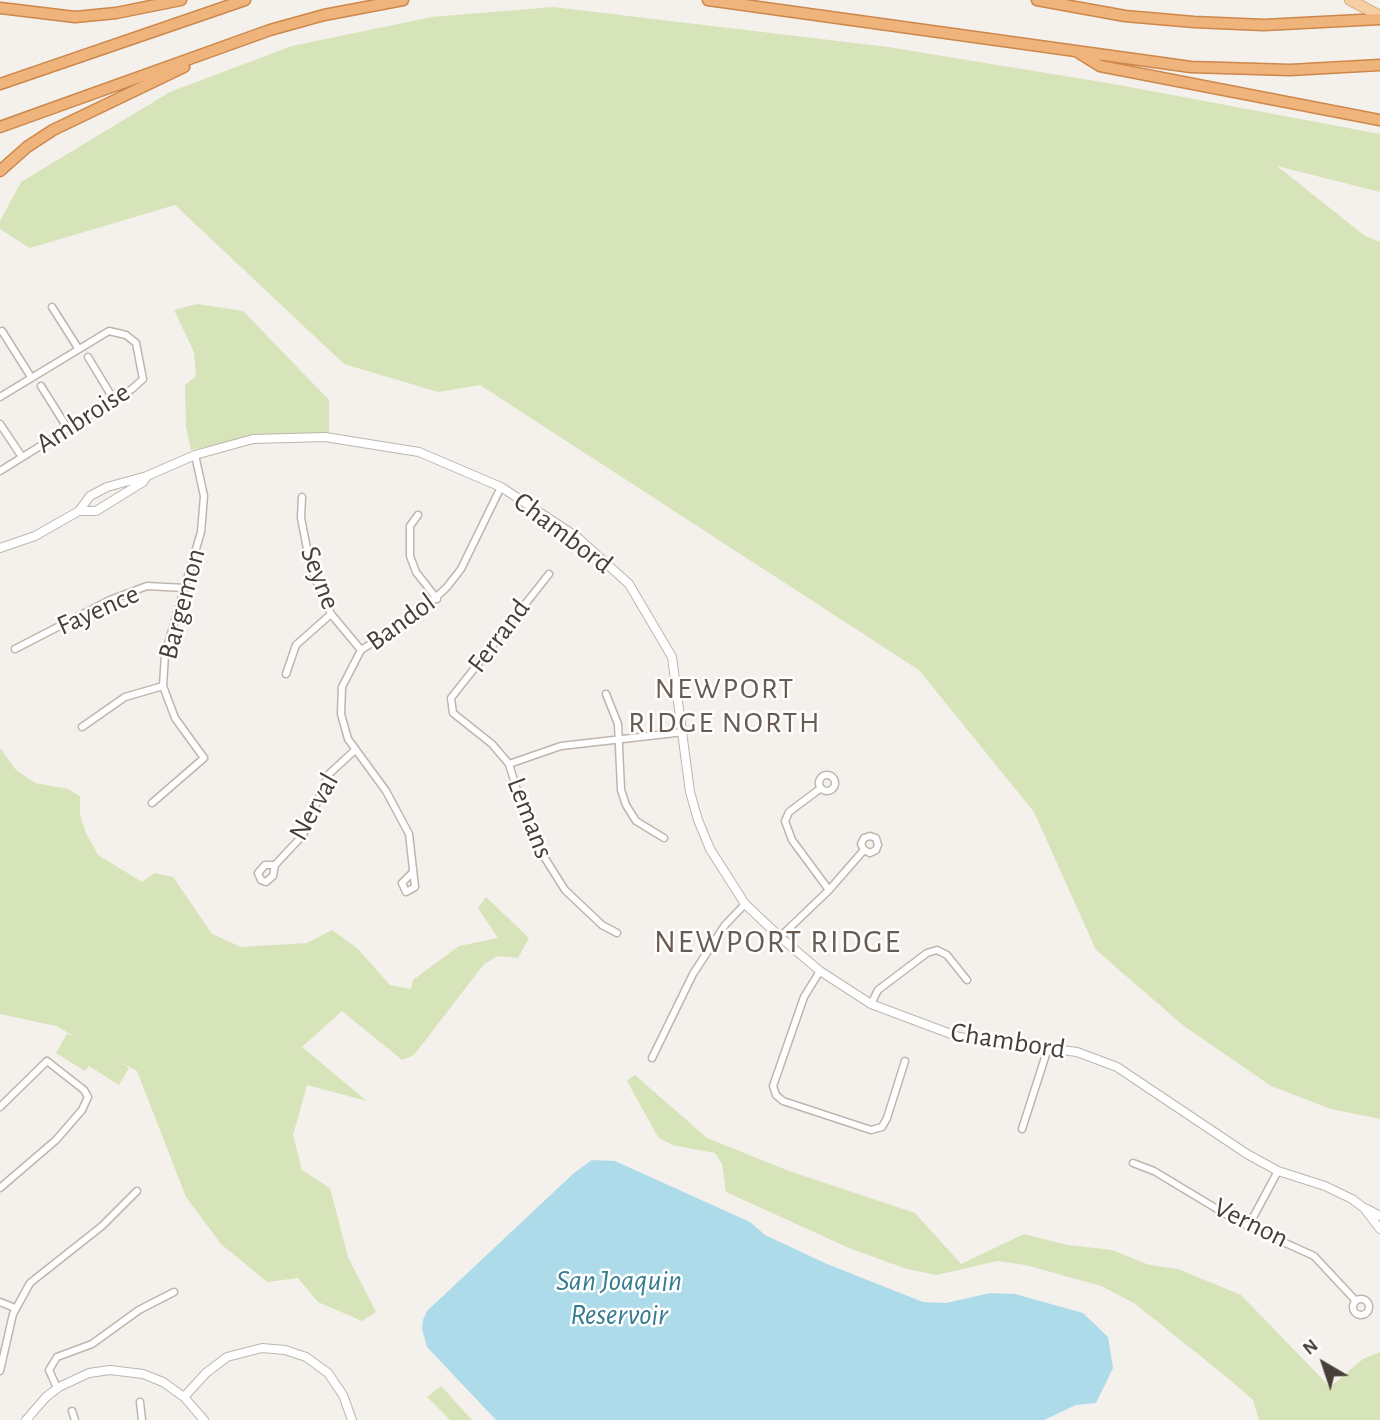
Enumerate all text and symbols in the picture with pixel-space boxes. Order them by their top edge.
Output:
street label: Ambroise [30,375,136,461]
street label: Chambord [507,485,619,581]
street label: Seyne [293,542,347,614]
street label: Bargemon [151,545,213,663]
street label: Fayence [52,577,144,643]
street label: Bandol [360,586,442,658]
street label: Ferrand [460,593,538,679]
district label: NEWPORT RIDGE NORTH [630,671,820,742]
street label: Nerval [282,767,346,847]
street label: Lemans [499,773,561,863]
district label: NEWPORT RIDGE [656,923,900,961]
street label: Chambord [948,1015,1068,1067]
street label: Vernon [1208,1191,1294,1255]
water label: San Joaquin Reservoir [556,1263,682,1334]
north arrow [1289,1329,1359,1399]
text: N [1299,1336,1322,1359]

